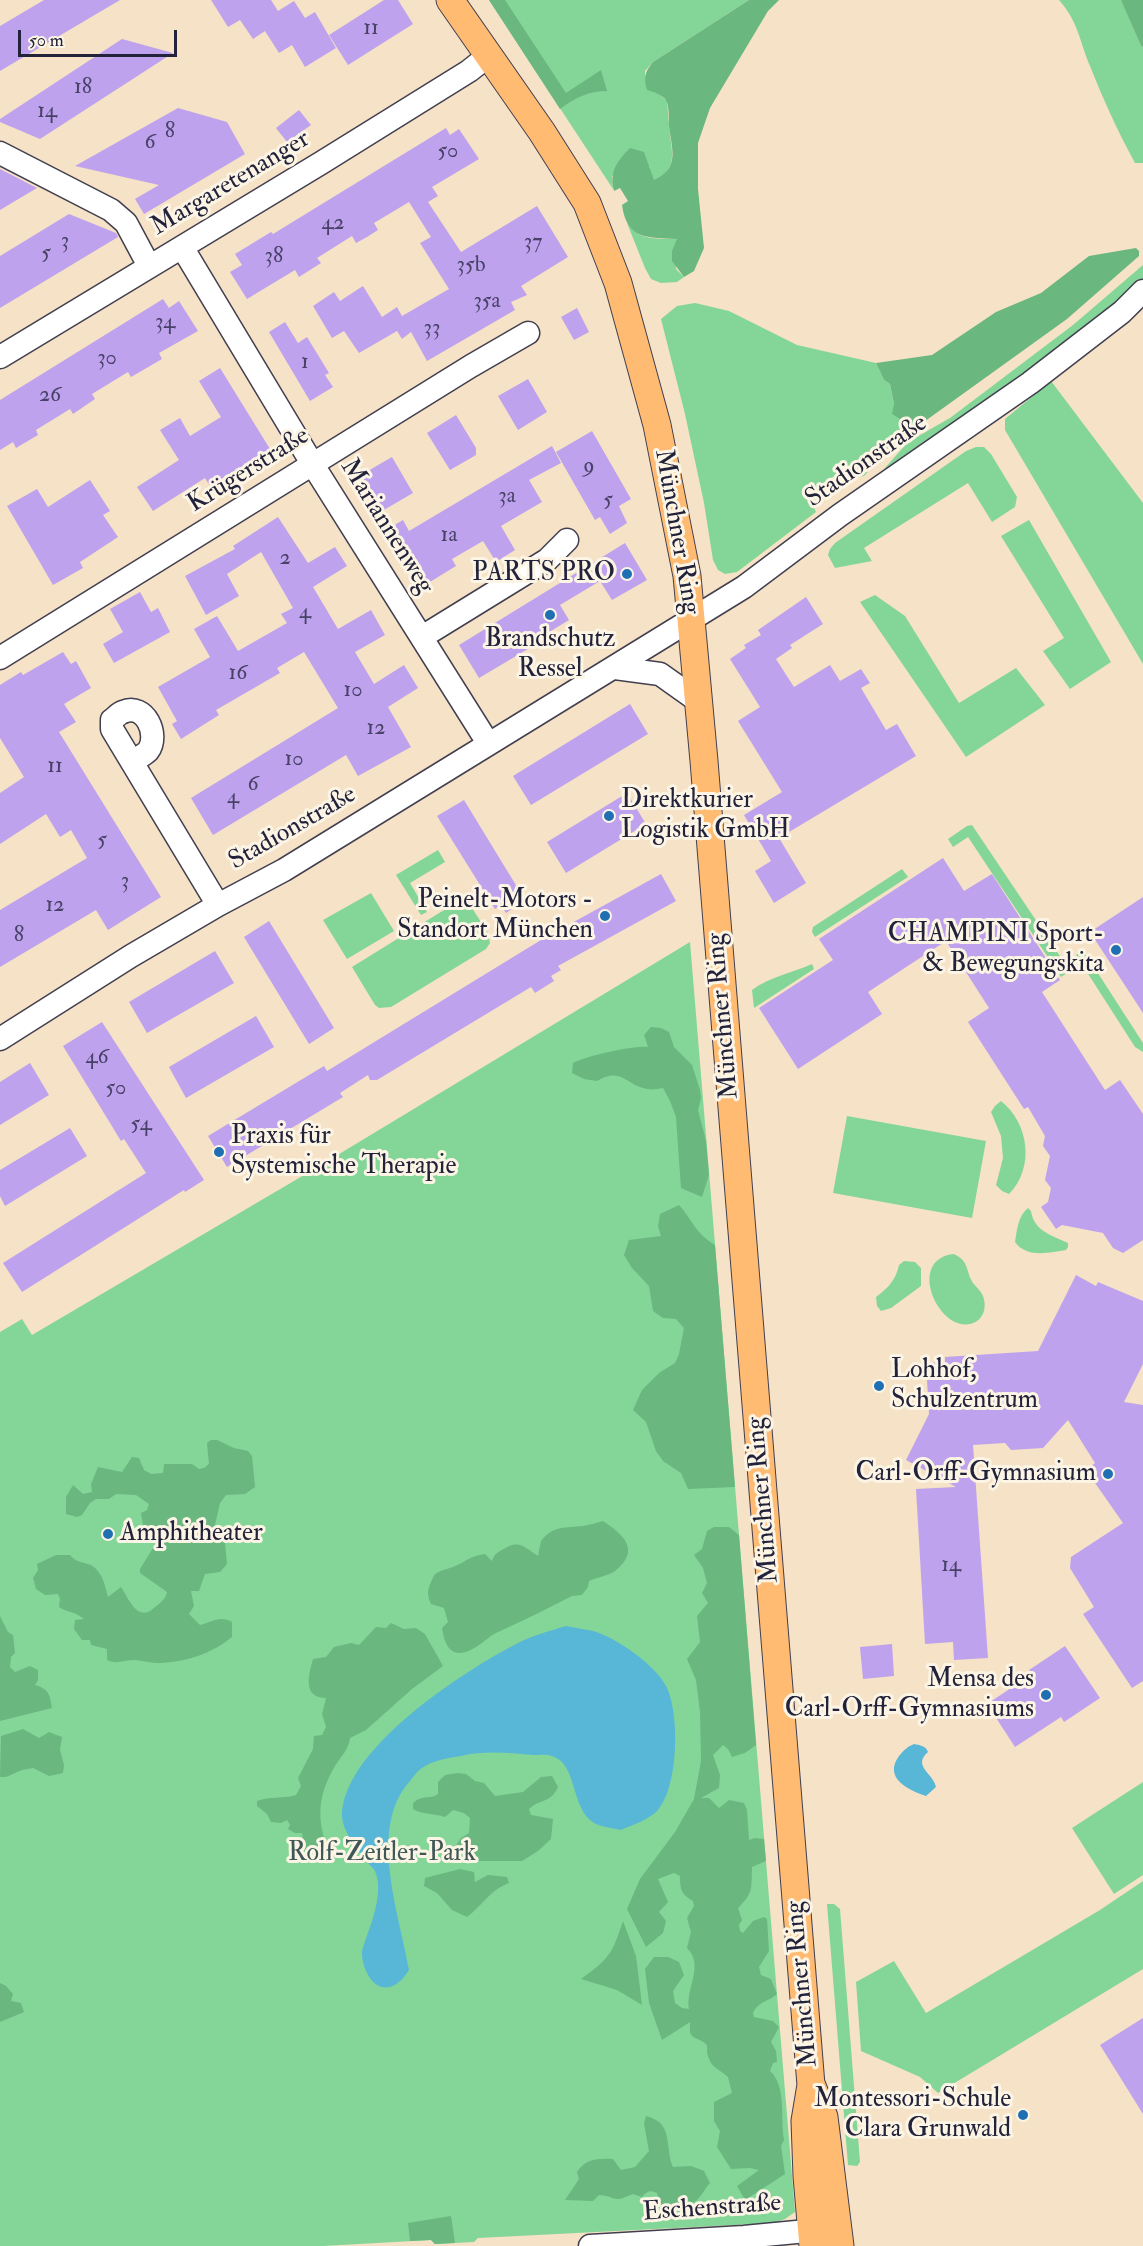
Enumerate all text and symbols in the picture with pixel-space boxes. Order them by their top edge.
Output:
house number: 11 [363,16,379,42]
scale bar [21,18,180,56]
text: 50 m [29,29,64,52]
house number: 18 [74,75,92,101]
house number: 14 [37,99,57,125]
house number: 8 [165,119,175,145]
street label: Margaretenanger [146,124,316,244]
house number: 6 [144,130,156,156]
house number: 50 [438,139,458,165]
house number: 42 [321,211,345,237]
house number: 3 [61,229,69,255]
house number: 37 [524,230,542,256]
house number: 5 [41,241,51,267]
house number: 38 [265,244,283,270]
house number: 35b [457,253,485,279]
house number: 35a [473,289,501,315]
house number: 34 [155,310,175,336]
house number: 33 [424,316,440,342]
house number: 30 [97,346,117,372]
house number: 1 [301,350,309,376]
house number: 26 [39,383,61,409]
street label: Stadionstraße [800,409,934,515]
street label: Krügerstraße [183,421,315,521]
street label: Münchner Ring [646,447,706,617]
street label: Mariannenweg [332,454,440,600]
house number: 9 [583,454,595,480]
house number: 3a [498,484,516,510]
house number: 5 [603,488,613,514]
house number: 1a [441,523,457,549]
house number: 2 [279,546,291,572]
place label: PARTS PRO [472,558,615,590]
marker: PARTS PRO [620,567,634,581]
house number: 4 [299,600,311,626]
marker: Brandschutz Ressel [543,608,557,622]
place label: Brandschutz Ressel [485,624,615,686]
house number: 16 [229,661,247,687]
house number: 10 [343,678,363,704]
house number: 12 [366,716,386,742]
house number: 10 [284,747,304,773]
house number: 11 [47,754,63,780]
house number: 6 [247,772,259,798]
street label: Stadionstraße [224,780,362,878]
house number: 4 [227,785,239,811]
place label: Direktkurier Logistik GmbH [621,785,790,846]
marker: Direktkurier Logistik GmbH [602,809,616,823]
house number: 5 [97,828,107,854]
house number: 3 [121,869,129,895]
place label: Peinelt-Motors - Standort München [397,885,593,946]
house number: 12 [45,893,65,919]
marker: Peinelt-Motors - Standort München [598,909,612,923]
place label: CHAMPINI Sport- & Bewegungskita [888,919,1104,981]
house number: 8 [14,923,24,949]
street label: Münchner Ring [701,932,747,1100]
marker: CHAMPINI Sport- & Bewegungskita [1109,943,1123,957]
house number: 46 [86,1045,108,1071]
house number: 50 [106,1076,126,1102]
house number: 54 [131,1112,151,1138]
place label: Praxis für Systemische Therapie [231,1121,456,1182]
marker: Praxis für Systemische Therapie [212,1145,226,1159]
place label: Lohhof, Schulzentrum [891,1355,1038,1416]
marker: Lohhof, Schulzentrum [872,1379,886,1393]
street label: Münchner Ring [741,1416,787,1584]
place label: Carl-Orff-Gymnasium [856,1458,1096,1490]
marker: Carl-Orff-Gymnasium [1101,1467,1115,1481]
place label: Amphitheater [120,1518,263,1550]
marker: Amphitheater [101,1527,115,1541]
house number: 14 [941,1553,961,1579]
place label: Mensa des Carl-Orff-Gymnasiums [785,1664,1034,1726]
marker: Mensa des Carl-Orff-Gymnasiums [1039,1688,1053,1702]
park label: Rolf-Zeitler-Park [288,1838,476,1870]
street label: Münchner Ring [780,1900,826,2068]
place label: Montessori-Schule Clara Grunwald [814,2084,1011,2146]
marker: Montessori-Schule Clara Grunwald [1016,2108,1030,2122]
street label: Eschenstraße [642,2189,782,2229]

